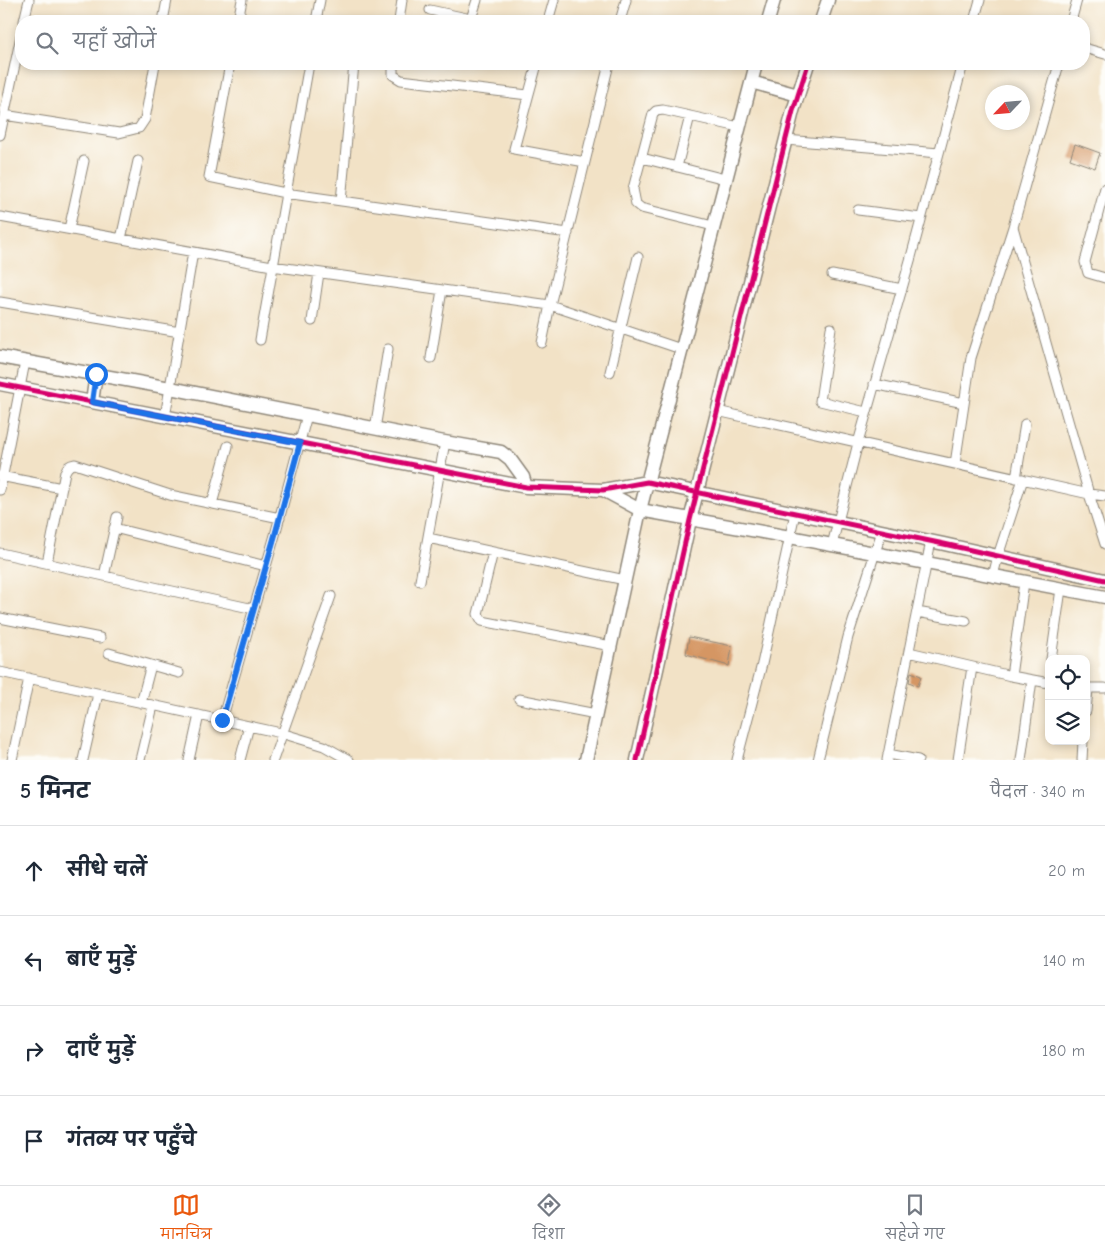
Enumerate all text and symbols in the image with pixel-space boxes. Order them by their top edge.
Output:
search box [15,15,1090,70]
icon: search [33,29,61,57]
text: यहाँ खोजें [73,31,156,53]
north arrow [985,85,1030,130]
route start [85,363,108,386]
map controls [1045,655,1090,745]
button: locate [1045,655,1090,700]
button: layers [1045,700,1090,745]
route end [211,709,234,732]
text: 5 मिनट [20,779,90,803]
text: पैदल · 340 m [990,783,1085,801]
icon: ahead [20,857,48,885]
text: सीधे चलें [67,859,147,881]
text: 20 m [1048,862,1085,880]
icon: left [20,947,48,975]
text: बाएँ मुड़ें [67,949,136,971]
text: 140 m [1043,952,1085,970]
icon: right [20,1037,48,1065]
text: दाएँ मुड़ें [67,1039,135,1061]
text: 180 m [1042,1042,1085,1060]
icon: arrive [20,1127,48,1155]
text: गंतव्य पर पहुँचे [67,1129,196,1151]
tab: मानचित्र [160,1191,212,1250]
tab: दिशा [533,1191,564,1250]
tab: सहेजे गए [885,1191,945,1250]

